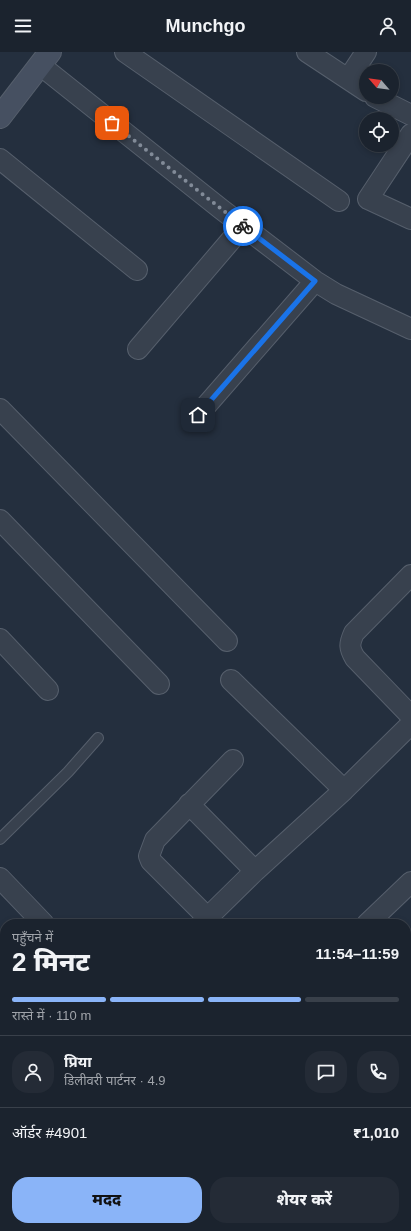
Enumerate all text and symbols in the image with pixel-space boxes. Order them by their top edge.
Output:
icon: menu [12,15,34,37]
icon: person [377,15,399,37]
text: Munchgo [166,16,245,36]
north arrow [359,64,399,104]
map controls [359,64,399,152]
pin [95,106,129,140]
icon: bag [101,112,123,134]
button: locate [359,112,399,152]
courier [223,206,263,246]
icon: bike [232,215,254,237]
pin [181,398,215,432]
icon: home [187,404,209,426]
text: पहुँचने में [12,930,53,945]
text: 11:54–11:59 [316,945,399,962]
text: 2 मिनट [12,947,90,977]
text: रास्ते में · 110 m [12,1008,91,1023]
button: person [12,1051,54,1093]
button: chat [305,1051,347,1093]
button: phone [357,1051,399,1093]
text: प्रिया [64,1053,92,1070]
text: डिलीवरी पार्टनर · 4.9 [64,1073,166,1088]
text: ऑर्डर #4901 [12,1124,87,1141]
text: ₹1,010 [353,1124,399,1141]
button: मदद [12,1177,202,1223]
button: शेयर करें [210,1177,399,1223]

